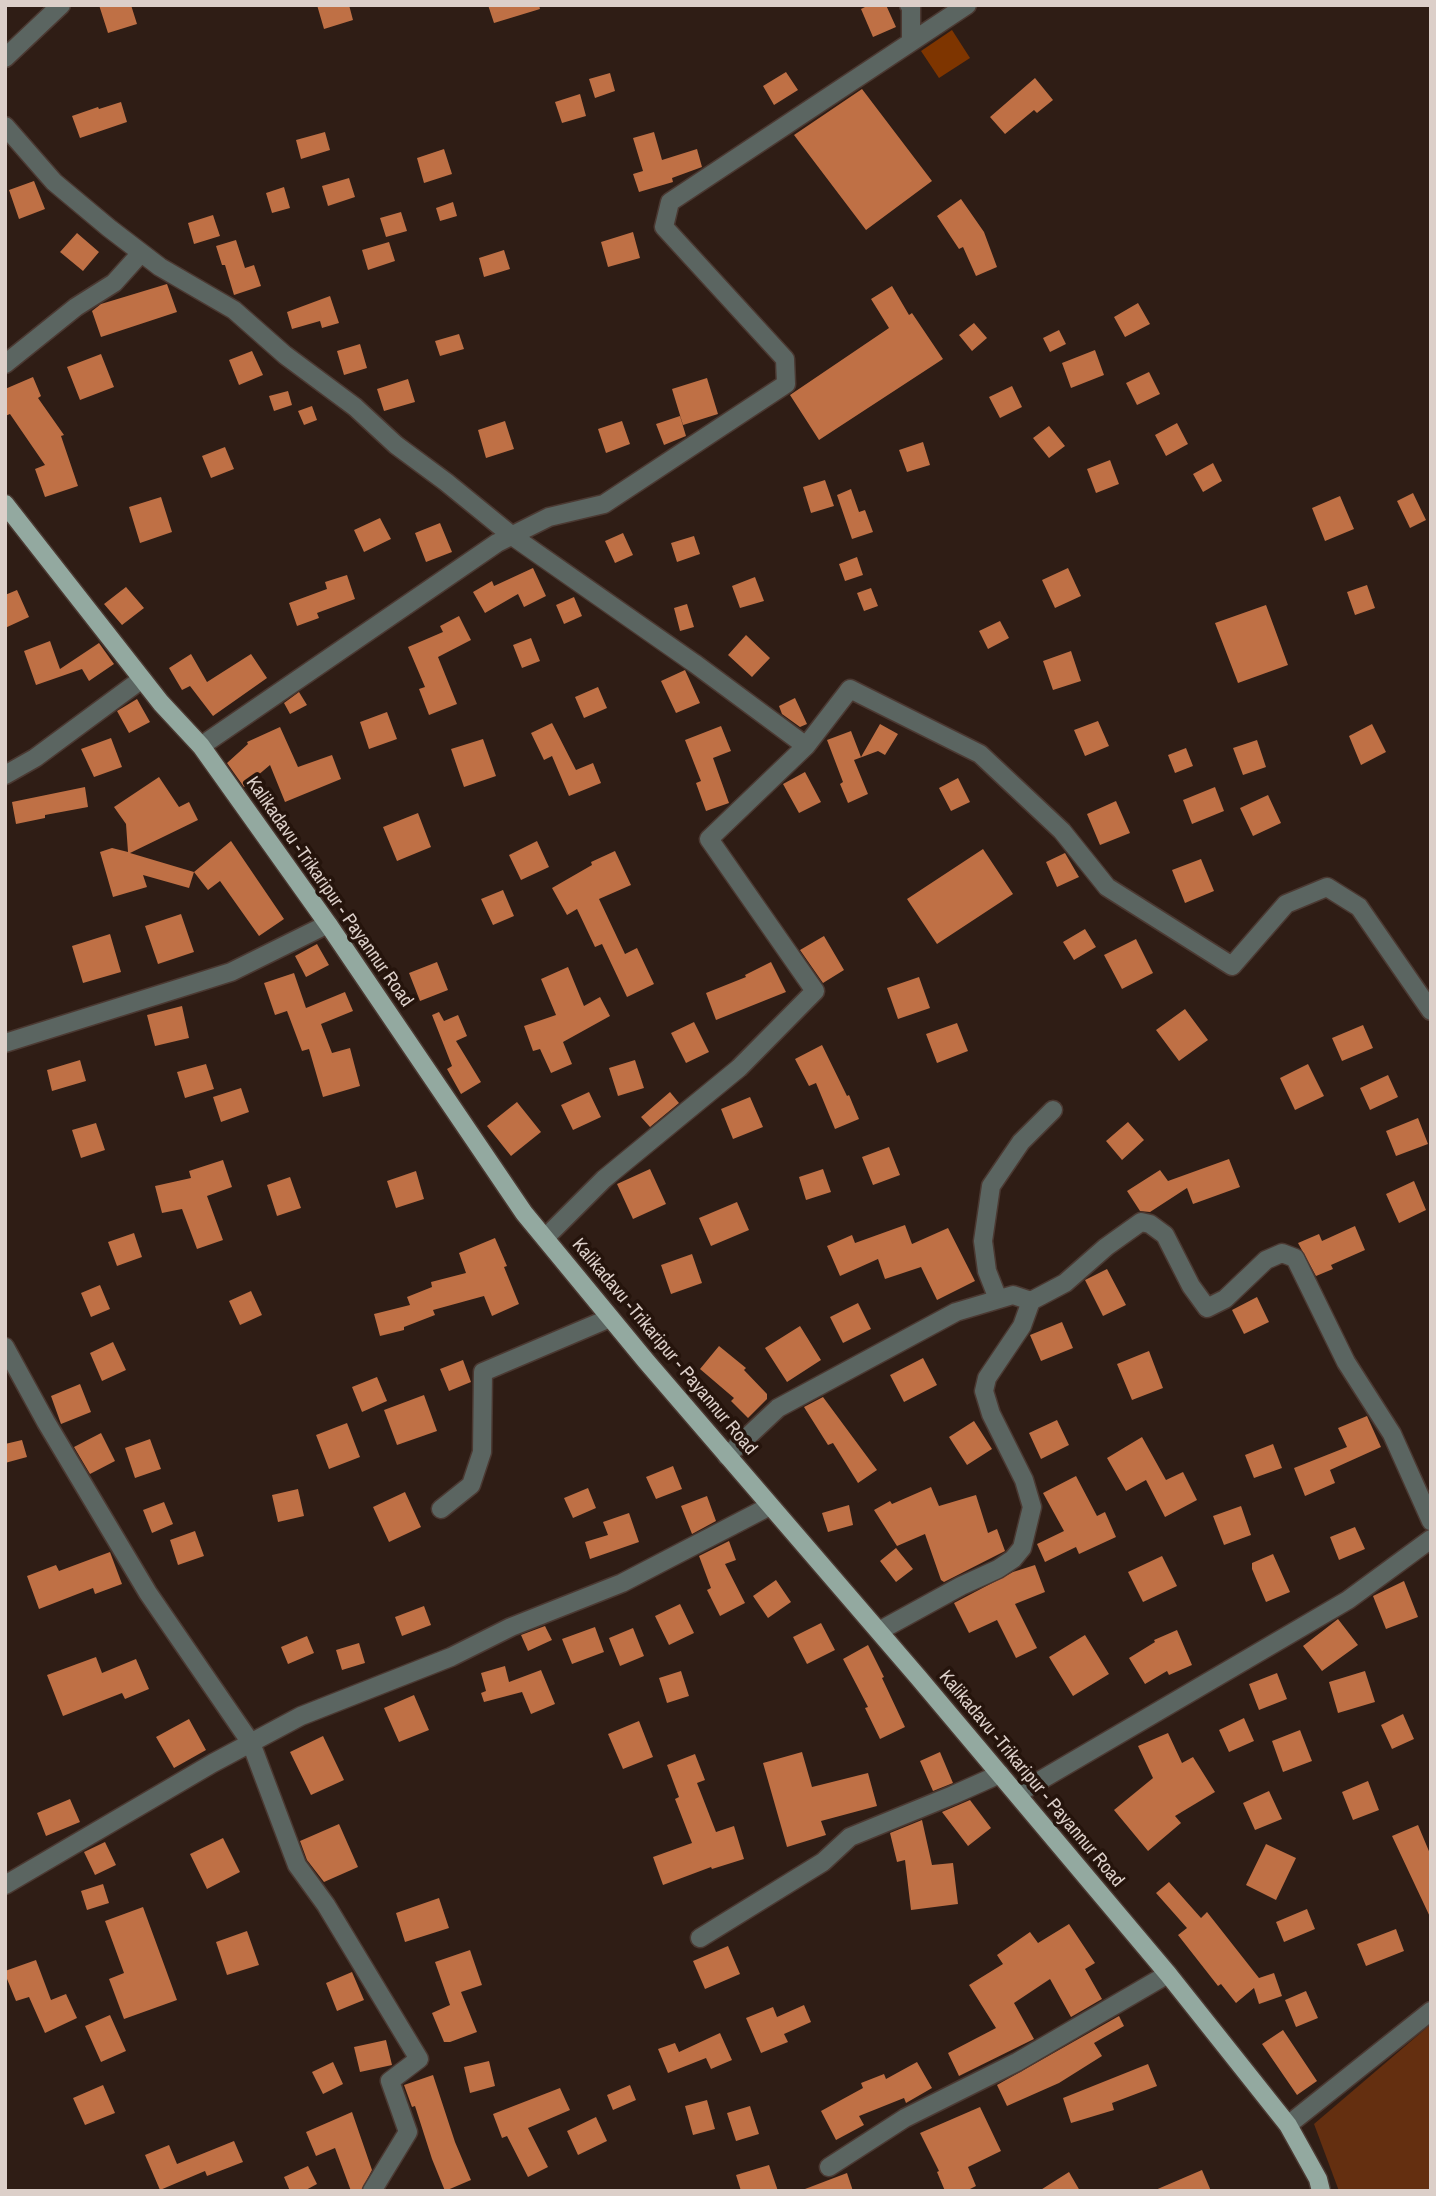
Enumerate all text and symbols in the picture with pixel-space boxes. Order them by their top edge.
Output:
street label: Kalikadavu -Trikaripur - Payannur Road [241,773,417,1011]
street label: Kalikadavu -Trikaripur - Payannur Road [567,1234,761,1460]
street label: Kalikadavu -Trikaripur - Payannur Road [934,1666,1128,1892]

